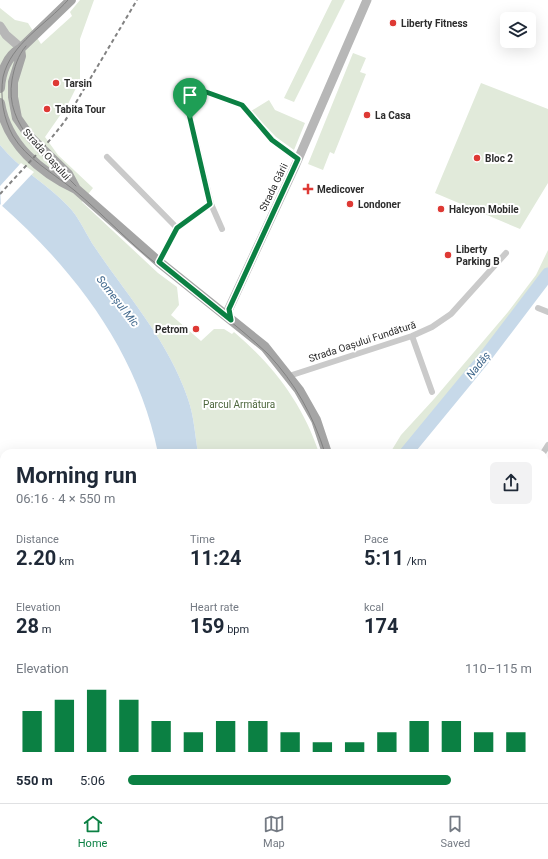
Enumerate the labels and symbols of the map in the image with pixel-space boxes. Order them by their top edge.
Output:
marker: Liberty Fitness [388,18,398,28]
place label: Liberty Fitness [401,18,468,29]
marker: Tarsin [51,78,61,88]
place label: Tarsin [64,78,92,89]
pin [173,78,207,119]
marker: Tabita Tour [42,104,52,114]
place label: Tabita Tour [55,104,106,115]
marker: La Casa [362,110,372,120]
place label: La Casa [375,110,411,121]
street label: Strada Oașului [20,127,72,183]
marker: Bloc 2 [472,153,482,163]
place label: Bloc 2 [485,153,513,164]
street label: Strada Gării [257,161,290,213]
marker: Medicover [302,183,314,195]
place label: Medicover [317,184,365,195]
marker: Londoner [345,199,355,209]
place label: Londoner [358,199,401,210]
marker: Halcyon Mobile [436,204,446,214]
place label: Halcyon Mobile [449,204,519,215]
place label: Liberty Parking B [456,244,500,267]
marker: Liberty Parking B [443,250,453,260]
water label: Someșul Mic [94,273,142,330]
street label: Strada Oașului Fundătură [307,319,418,365]
place label: Petrom [155,324,188,335]
marker: Petrom [191,324,201,334]
water label: Nadăș [464,349,493,381]
park label: Parcul Armătura [203,399,275,410]

